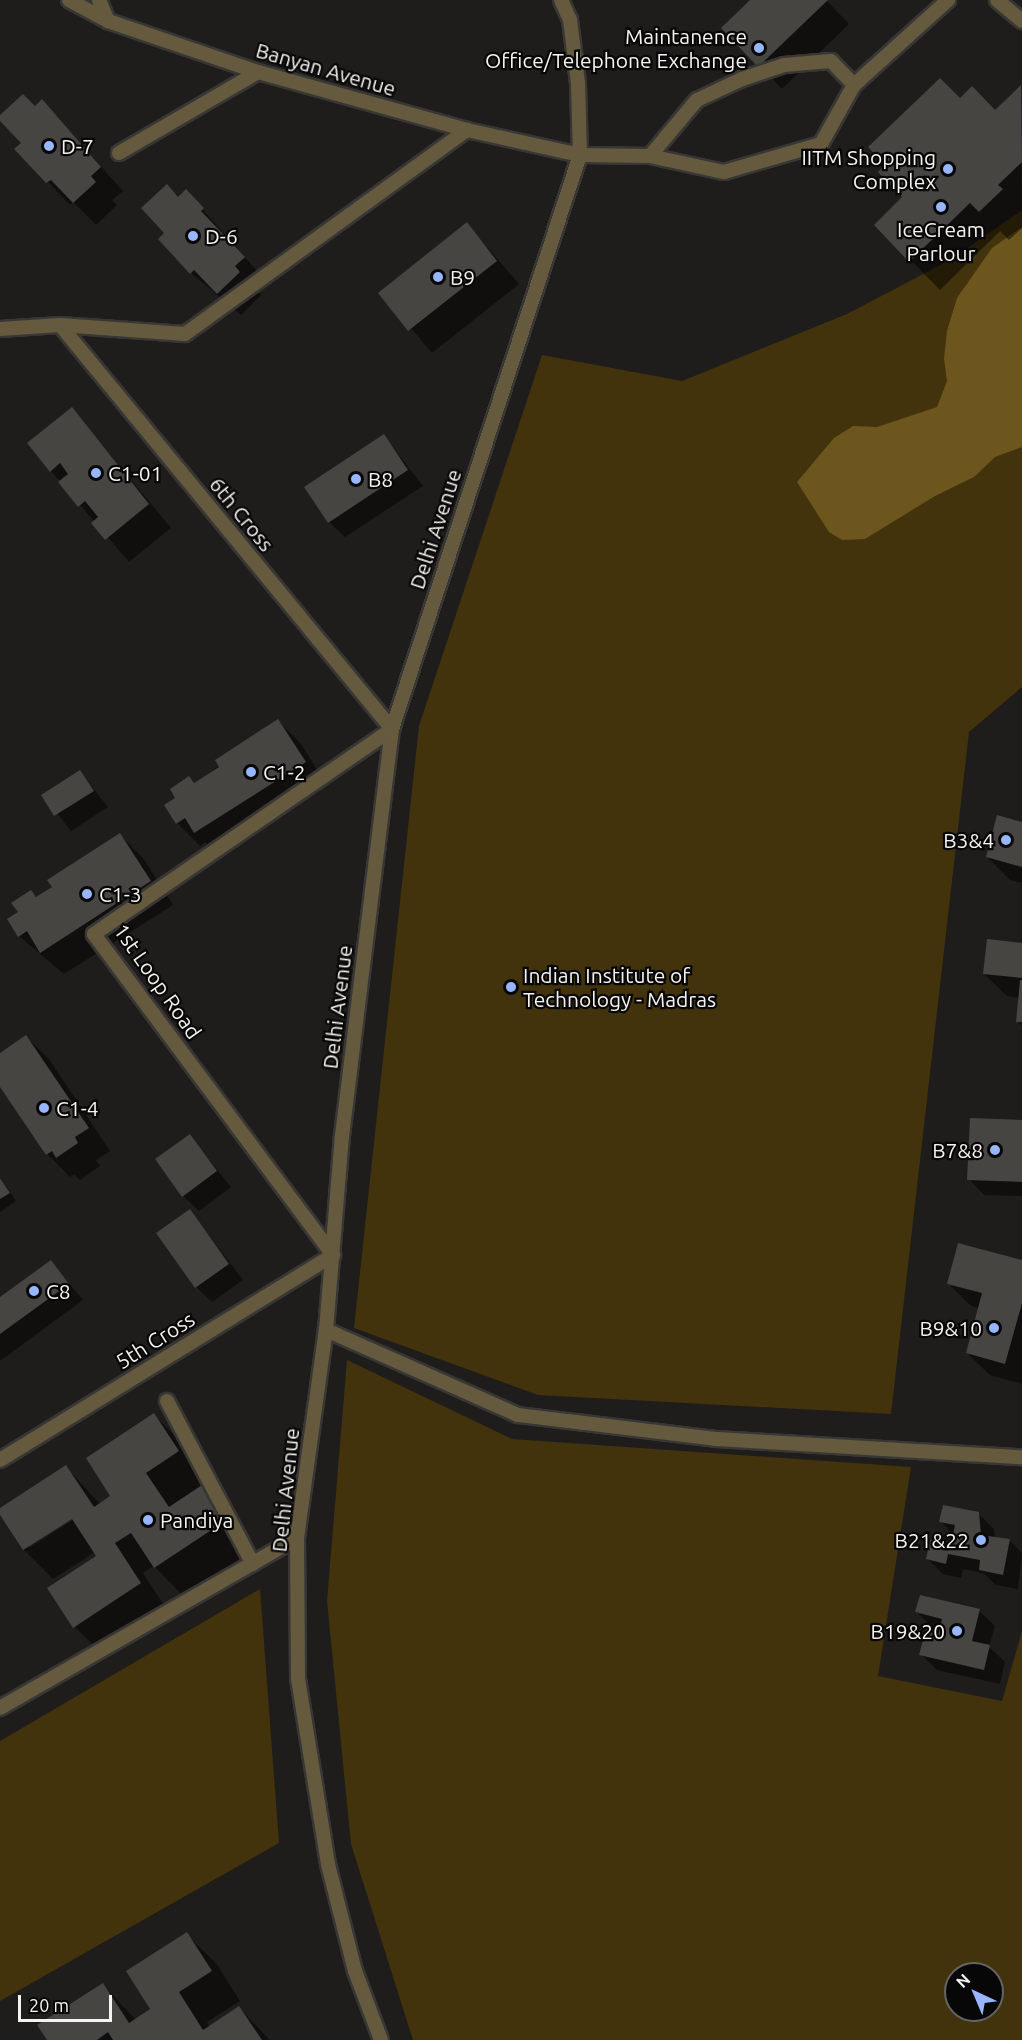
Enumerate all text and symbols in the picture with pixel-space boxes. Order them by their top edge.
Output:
place label: Maintanence Office/Telephone Exchange [485,23,747,73]
street label: Banyan Avenue [253,37,399,101]
marker: Maintanence Office/Telephone Exchange [752,41,766,55]
place label: D-7 [61,133,94,159]
marker: D-7 [42,139,56,153]
place label: IITM Shopping Complex [801,144,936,194]
marker: IITM Shopping Complex [941,162,955,176]
marker: IceCream Parlour [934,200,948,214]
place label: IceCream Parlour [897,216,985,266]
place label: D-6 [205,223,238,249]
marker: D-6 [186,229,200,243]
place label: B9 [450,264,475,290]
marker: B9 [431,270,445,284]
place label: C1-01 [108,460,162,486]
marker: C1-01 [89,466,103,480]
place label: B8 [368,466,393,492]
street label: Delhi Avenue [404,466,466,592]
street label: 6th Cross [204,472,280,556]
marker: B8 [349,472,363,486]
place label: C1-2 [263,759,306,785]
marker: C1-2 [244,765,258,779]
place label: B3&4 [943,827,994,853]
marker: B3&4 [999,833,1013,847]
place label: C1-3 [99,881,142,907]
marker: C1-3 [80,887,94,901]
street label: 1st Loop Road [109,919,207,1043]
street label: Delhi Avenue [317,944,357,1070]
place label: Indian Institute of Technology - Madras [523,962,716,1012]
marker: Indian Institute of Technology - Madras [504,980,518,994]
place label: C1-4 [56,1095,99,1121]
marker: C1-4 [37,1101,51,1115]
place label: B7&8 [932,1137,983,1163]
marker: B7&8 [988,1143,1002,1157]
place label: C8 [46,1278,71,1304]
marker: C8 [27,1284,41,1298]
street label: 5th Cross [111,1306,199,1374]
place label: B9&10 [919,1315,982,1341]
marker: B9&10 [987,1321,1001,1335]
street label: Delhi Avenue [266,1427,304,1553]
place label: Pandiya [160,1507,233,1533]
marker: Pandiya [141,1513,155,1527]
place label: B21&22 [895,1527,969,1553]
marker: B21&22 [974,1533,988,1547]
place label: B19&20 [871,1618,945,1644]
marker: B19&20 [950,1624,964,1638]
north arrow [944,1962,1004,2022]
text: N [952,1970,973,1991]
scale bar [21,1983,116,2021]
text: 20 m [29,1995,69,2015]

